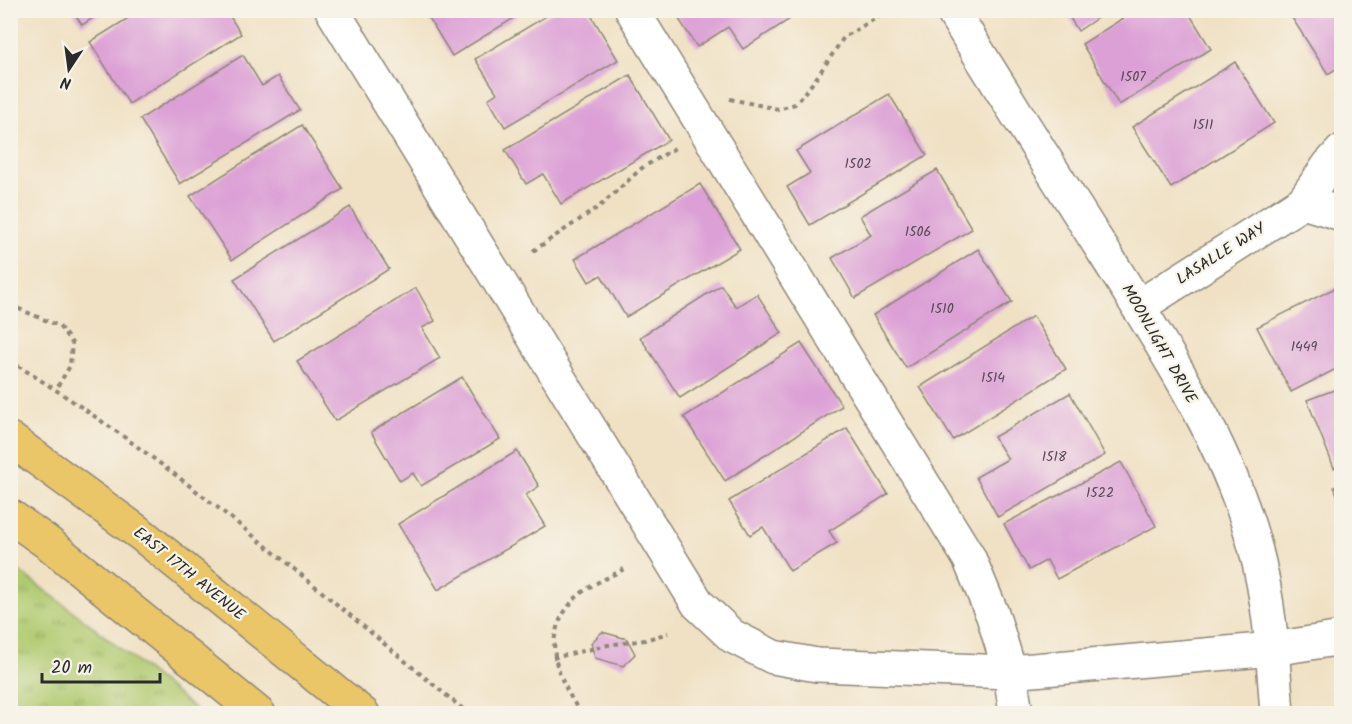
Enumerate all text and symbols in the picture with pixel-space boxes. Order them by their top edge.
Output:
north arrow [39,39,99,99]
house number: 1507 [1120,66,1146,88]
text: N [58,69,74,95]
house number: 1511 [1193,114,1213,136]
house number: 1502 [844,153,872,175]
street label: LASALLE WAY [1171,216,1271,291]
house number: 1506 [905,221,931,243]
street label: MOONLIGHT DRIVE [1114,279,1204,409]
house number: 1510 [930,298,954,320]
house number: 1449 [1291,336,1317,358]
house number: 1514 [981,367,1005,389]
house number: 1518 [1042,446,1067,468]
house number: 1522 [1086,482,1114,504]
street label: EAST 17TH AVENUE [127,521,251,628]
scale bar [42,646,160,684]
text: 20 m [51,654,92,683]

